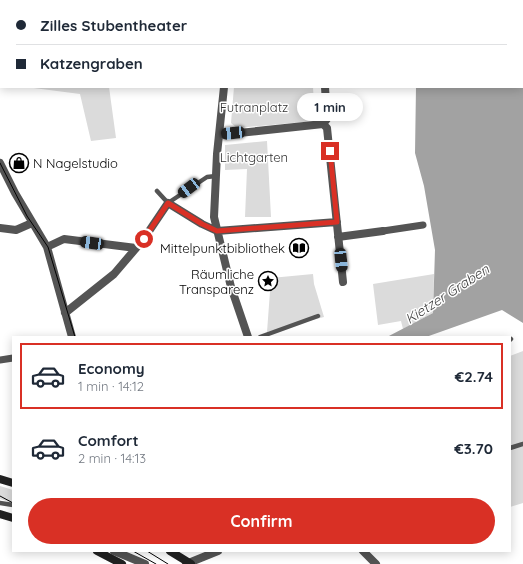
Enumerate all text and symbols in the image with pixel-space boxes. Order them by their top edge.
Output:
text: Zilles Stubentheater [40,16,187,35]
text: Katzengraben [40,54,143,73]
callout: 1 min [297,93,363,121]
park label: Futranplatz [220,99,288,115]
text: 1 min [314,99,346,115]
car [220,126,246,140]
route end [321,142,339,160]
park label: Lichtgarten [220,149,288,165]
shop icon: N Nagelstudio [8,152,30,174]
place label: N Nagelstudio [33,155,118,171]
car [176,176,202,200]
route start [135,230,153,248]
car [79,235,105,251]
library icon: Mittelpunktbibliothek [288,237,310,259]
place label: Mittelpunktbibliothek [160,240,285,256]
car [334,247,348,273]
water label: Kietzer Graben [402,260,493,328]
place label: Räumliche Transparenz [179,266,254,297]
place icon: Räumliche Transparenz [257,270,279,292]
icon: car [30,358,66,394]
text: Economy [78,359,145,378]
text: €2.74 [455,367,493,386]
text: 1 min · 14:12 [78,378,144,394]
icon: car [30,430,66,466]
text: Comfort [78,431,139,450]
text: €3.70 [454,439,493,458]
text: 2 min · 14:13 [78,450,146,466]
button: Confirm [28,498,495,544]

